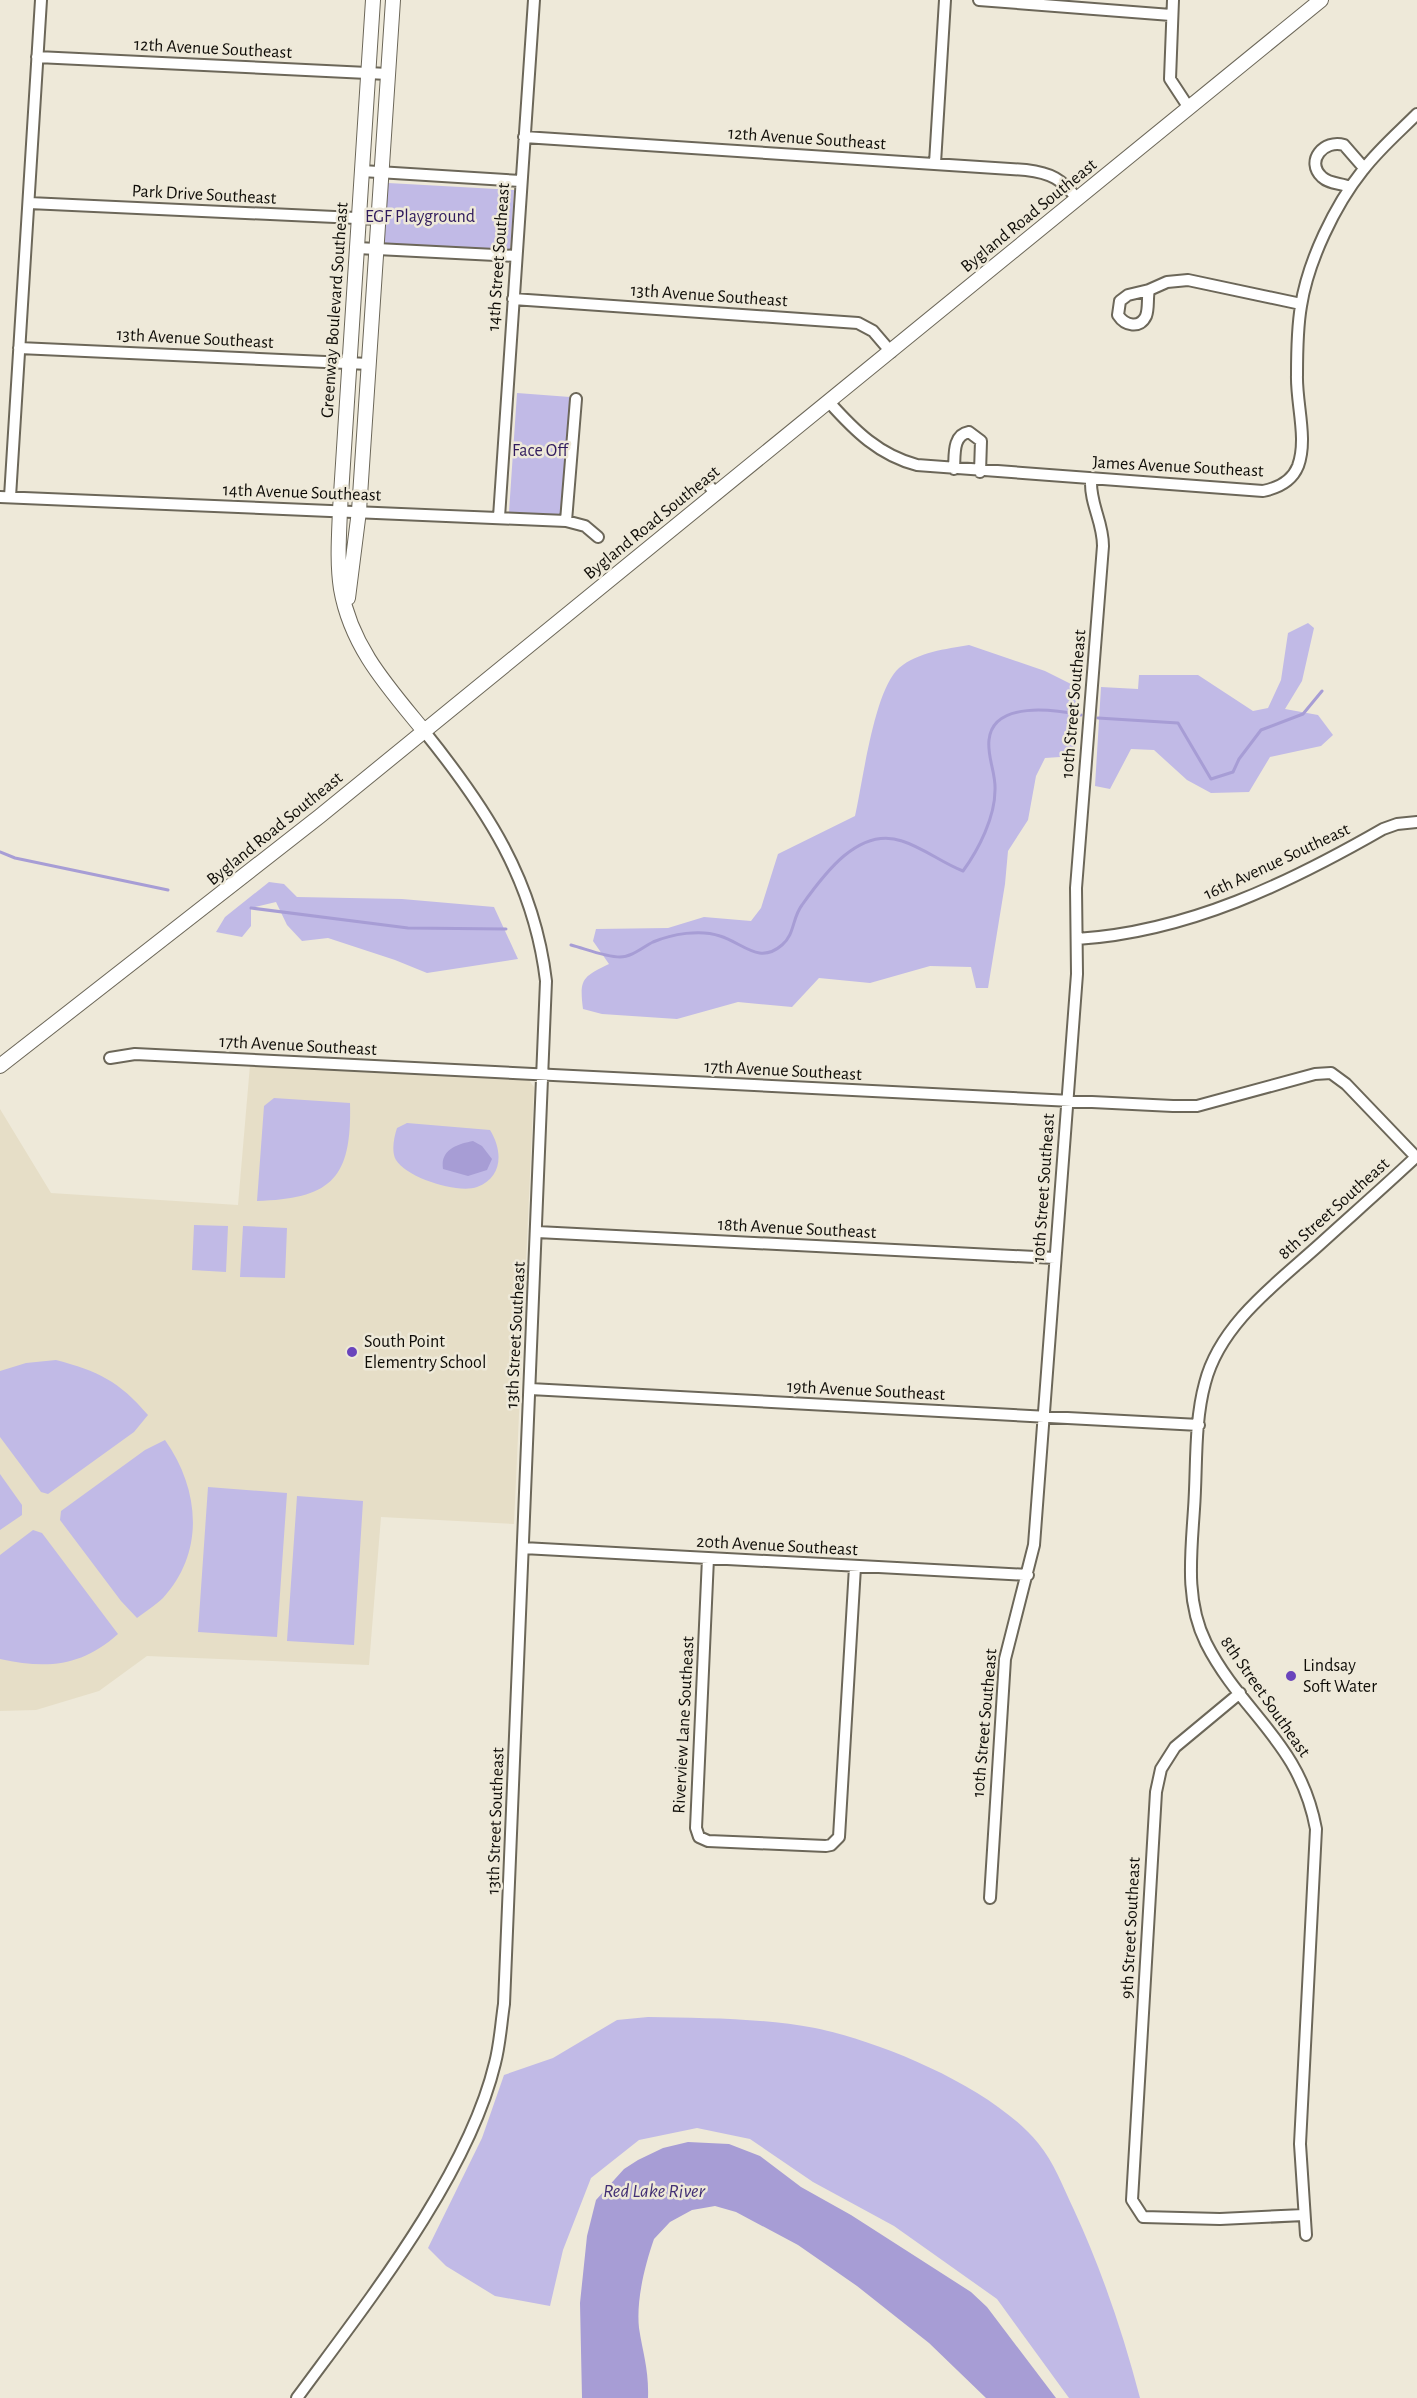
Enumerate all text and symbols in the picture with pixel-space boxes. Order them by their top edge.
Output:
street label: 12th Avenue Southeast [134,36,293,62]
street label: 12th Avenue Southeast [727,125,887,154]
street label: Bygland Road Southeast [958,156,1101,276]
street label: Park Drive Southeast [131,182,277,208]
street label: 14th Street Southeast [485,182,513,332]
street label: Greenway Boulevard Southeast [318,201,352,419]
park label: EGF Playground [365,208,475,226]
street label: 13th Avenue Southeast [630,282,788,310]
street label: 13th Avenue Southeast [116,326,274,352]
park label: Face Off [512,442,570,460]
street label: James Avenue Southeast [1092,454,1264,480]
street label: Bygland Road Southeast [581,463,724,583]
street label: 14th Avenue Southeast [222,481,382,505]
street label: 10th Street Southeast [1059,629,1089,779]
street label: Bygland Road Southeast [204,769,347,889]
street label: 16th Avenue Southeast [1201,820,1353,904]
street label: 17th Avenue Southeast [219,1033,377,1059]
street label: 17th Avenue Southeast [704,1058,862,1084]
street label: 10th Street Southeast [1030,1113,1058,1263]
street label: 8th Street Southeast [1275,1155,1393,1263]
street label: 18th Avenue Southeast [717,1216,877,1242]
street label: 13th Street Southeast [503,1261,529,1409]
place label: South Point Elementry School [364,1333,486,1372]
marker: South Point Elementry School [345,1345,359,1359]
street label: 19th Avenue Southeast [786,1378,946,1404]
street label: 20th Avenue Southeast [696,1533,858,1559]
street label: 8th Street Southeast [1217,1634,1313,1761]
street label: Riverview Lane Southeast [670,1635,698,1814]
street label: 10th Street Southeast [970,1648,1000,1798]
place label: Lindsay Soft Water [1303,1657,1377,1696]
marker: Lindsay Soft Water [1284,1669,1298,1683]
street label: 13th Street Southeast [484,1747,508,1895]
street label: 9th Street Southeast [1118,1856,1144,1999]
water label: Red Lake River [603,2181,706,2201]

